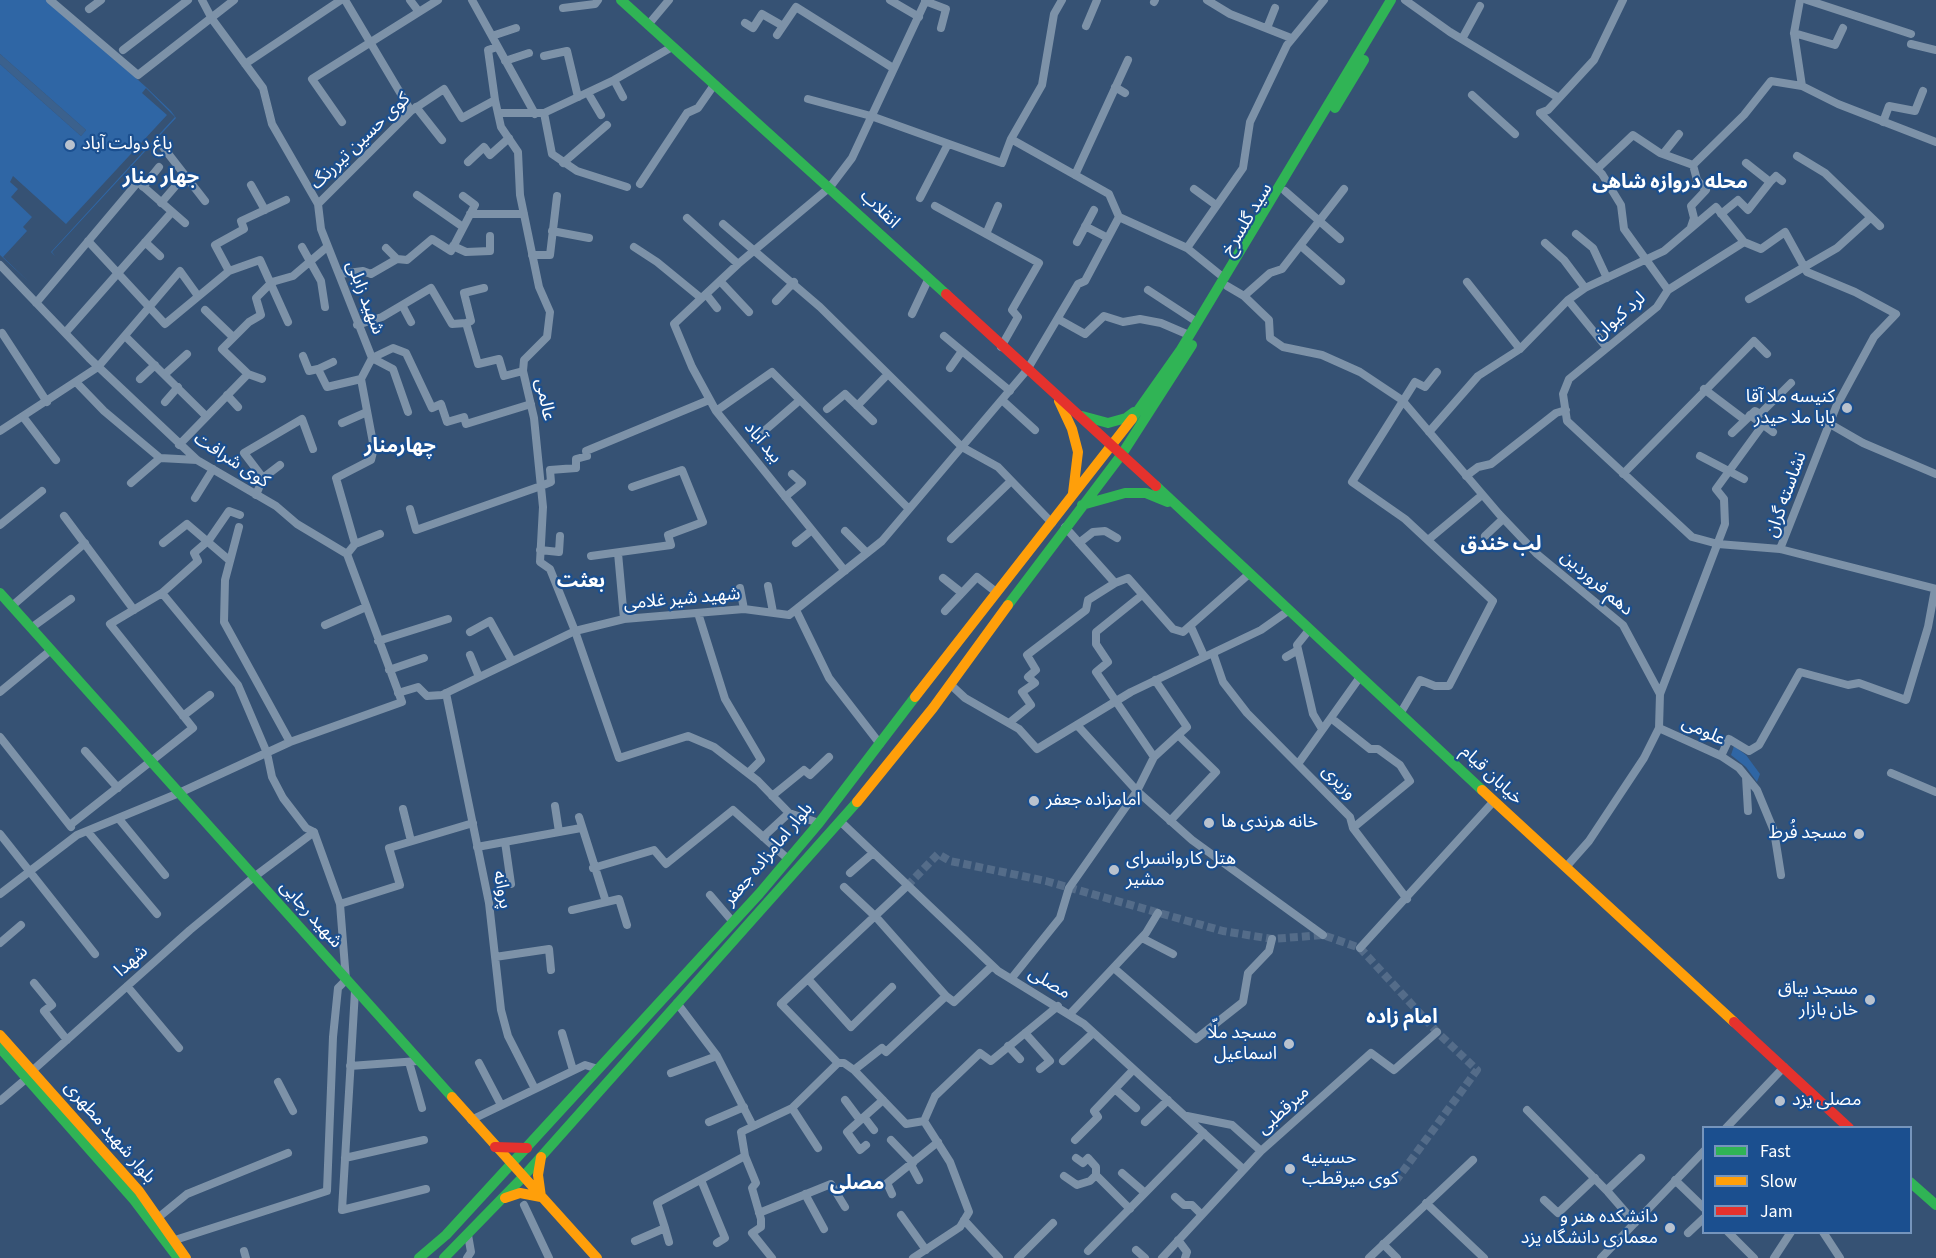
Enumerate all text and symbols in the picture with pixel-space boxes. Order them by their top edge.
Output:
street label: کوی حسین تیررنگ [307,89,415,195]
place label: باغ دولت آباد [82,134,172,156]
marker: باغ دولت آباد [63,138,77,152]
district label: جهار منار [123,167,199,191]
district label: محله دروازه شاهی [1592,172,1748,196]
street label: سید گلسرخ [1218,180,1278,260]
street label: انقلاب [855,186,903,234]
street label: شهید زابلی [340,258,388,338]
street label: لرد کیوان [1589,288,1651,346]
street label: عالمی [529,377,559,423]
place label: کنیسه ملا آقا بابا ملا حیدر [1746,387,1835,430]
marker: کنیسه ملا آقا بابا ملا حیدر [1840,401,1854,415]
street label: بید آباد [739,418,785,468]
street label: کوی شرافت [189,429,273,493]
district label: چهارمنار [364,436,436,460]
street label: نشاسته گران [1762,449,1812,541]
district label: لب خندق [1460,534,1542,558]
street label: دهم فروردین [1555,547,1637,621]
district label: بعثت [557,571,605,595]
street label: شهید شیر غلامی [623,584,741,616]
street label: علومی [1678,713,1728,751]
street label: خیابان قیام [1455,742,1527,810]
street label: وزیری [1316,761,1360,805]
place label: امامزاده جعفر [1046,790,1141,812]
marker: امامزاده جعفر [1027,794,1041,808]
street label: بلوار امامزاده جعفر [720,799,818,911]
place label: خانه هرندی ها [1221,812,1318,834]
marker: خانه هرندی ها [1202,816,1216,830]
place label: مسجد فُرط [1769,823,1847,845]
marker: مسجد فُرط [1852,827,1866,841]
place label: هتل کاروانسرای مشیر [1126,849,1236,892]
marker: هتل کاروانسرای مشیر [1107,863,1121,877]
street label: پروانه [487,869,515,911]
street label: شهید رجایی [274,877,346,953]
street label: شهدا [111,942,153,982]
street label: مصلی [1024,963,1074,1005]
place label: مسجد بیاق خان بازار [1778,979,1858,1022]
marker: مسجد بیاق خان بازار [1863,993,1877,1007]
district label: امام زاده [1366,1007,1438,1031]
place label: مسجد ملّا اسماعیل [1207,1023,1277,1066]
marker: مسجد ملّا اسماعیل [1282,1037,1296,1051]
street label: بلوار شهید مطهری [59,1077,159,1189]
street label: میرقطبی [1253,1082,1315,1140]
place label: مصلی یزد [1792,1090,1861,1112]
marker: مصلی یزد [1773,1094,1787,1108]
legend [1702,1126,1912,1234]
text: Fast [1760,1139,1791,1164]
place label: حسینیه کوی میرقطب [1302,1148,1398,1190]
marker: حسینیه کوی میرقطب [1283,1162,1297,1176]
text: Slow [1760,1169,1797,1194]
district label: مصلی [830,1173,884,1197]
text: Jam [1760,1199,1793,1224]
place label: دانشکده هنر و معماری دانشگاه یزد [1521,1207,1658,1250]
marker: دانشکده هنر و معماری دانشگاه یزد [1663,1221,1677,1235]

